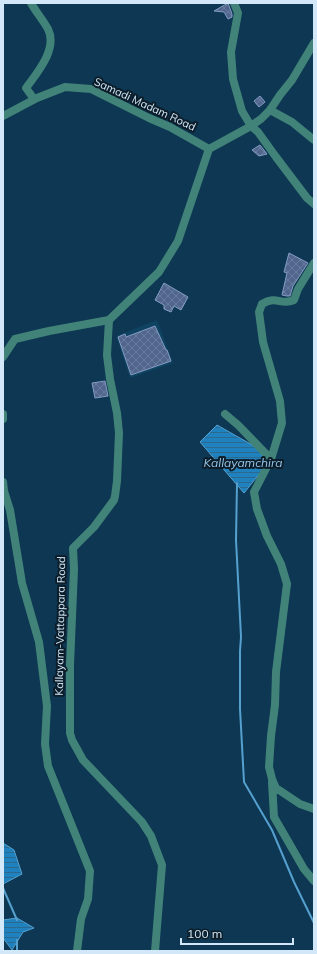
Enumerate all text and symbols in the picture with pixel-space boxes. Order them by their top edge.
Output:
street label: Samadi Madam Road [92,74,198,134]
water label: Kallayamchira [204,455,282,470]
street label: Kallayam-Vattappara Road [52,556,68,696]
scale bar [181,920,293,946]
text: 100 m [187,926,222,941]

